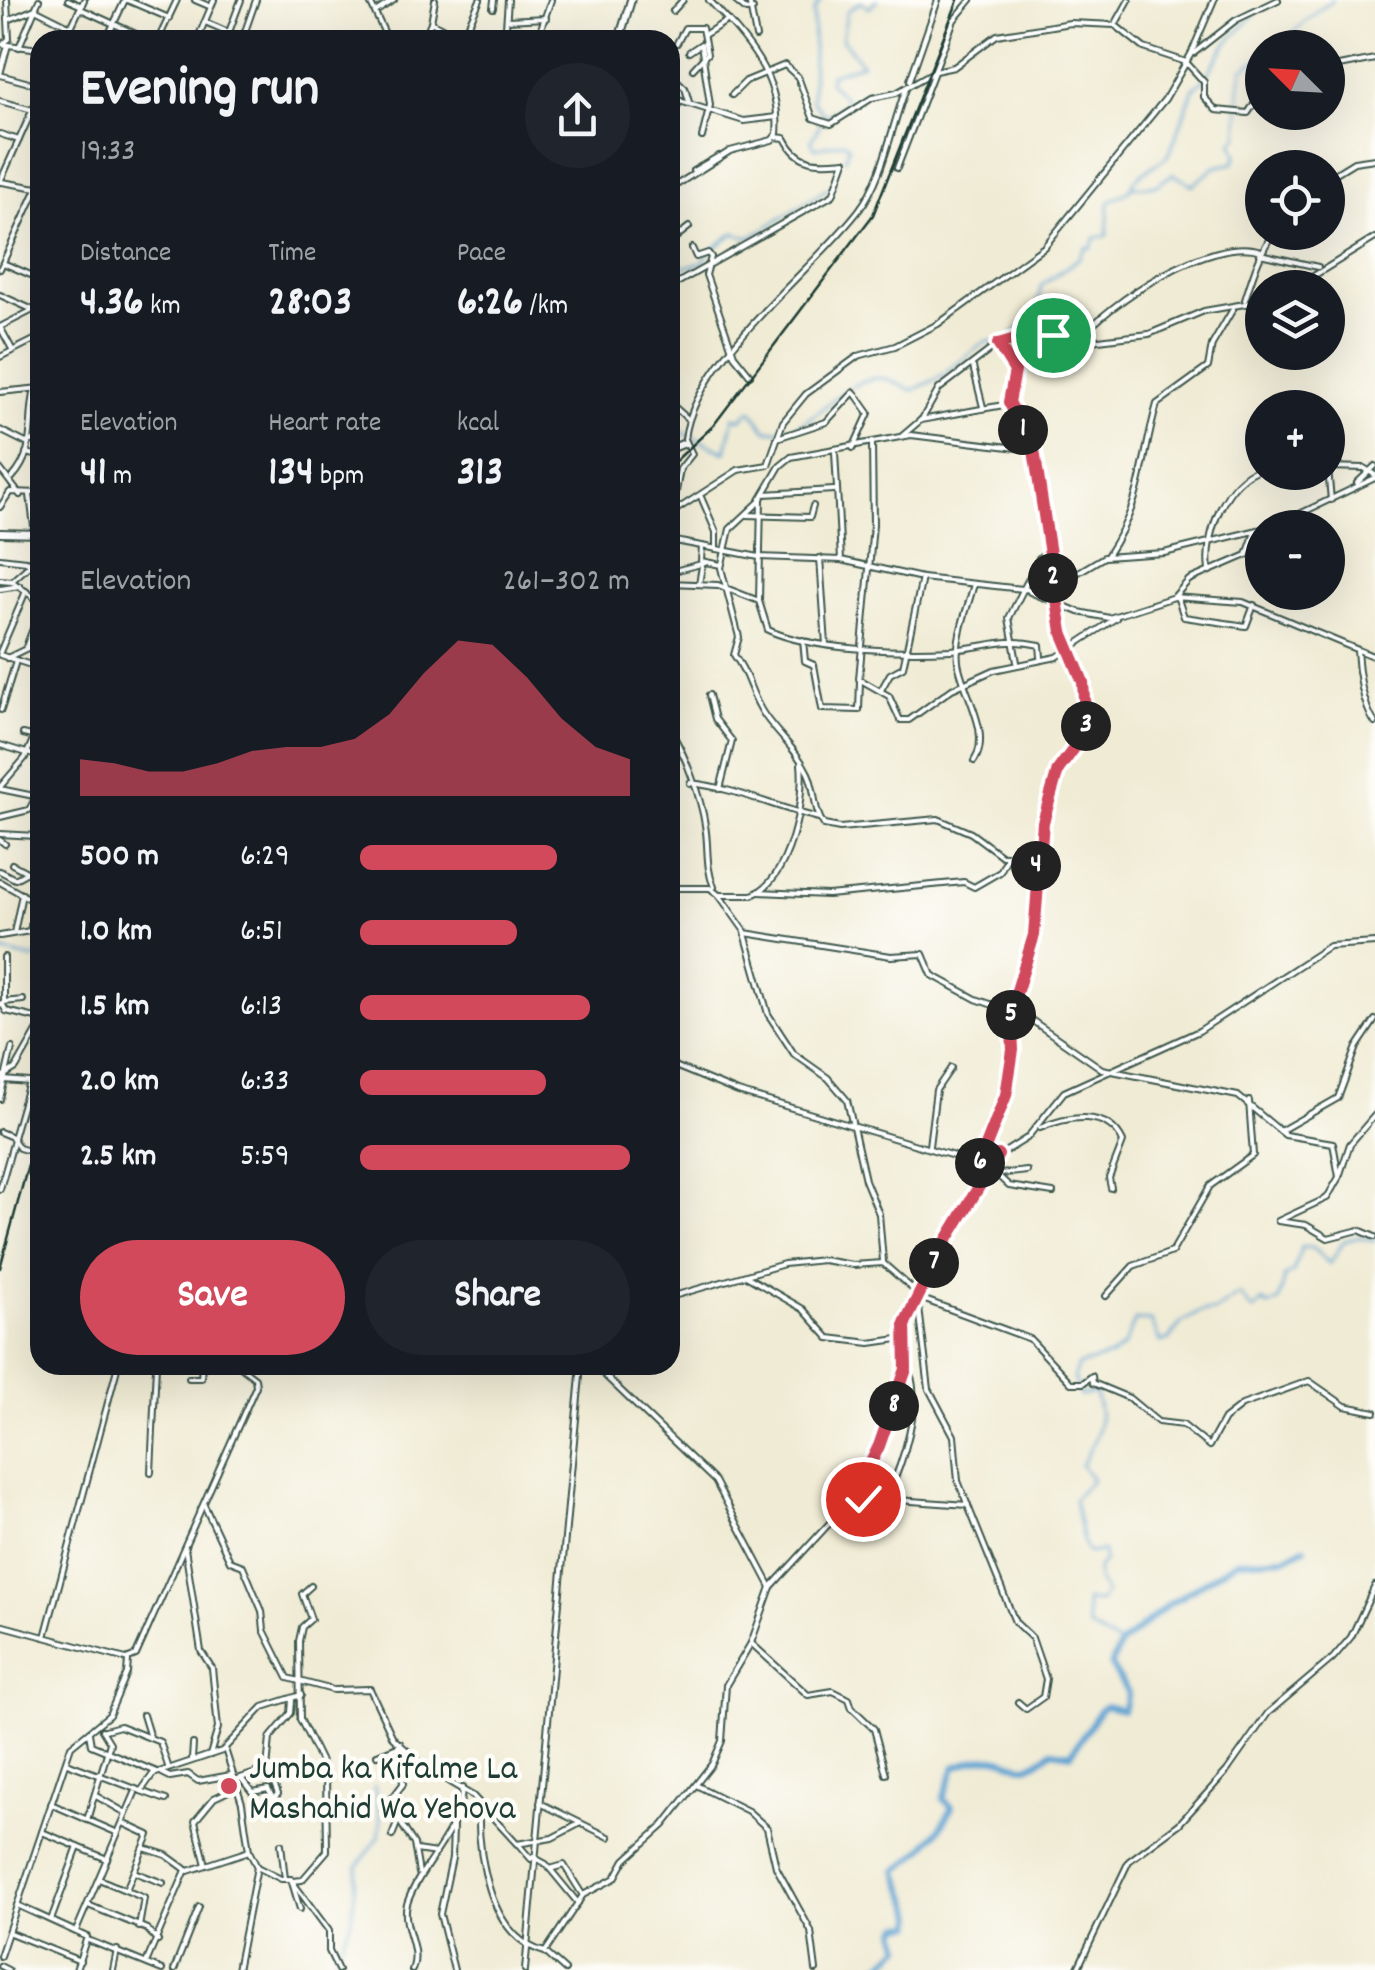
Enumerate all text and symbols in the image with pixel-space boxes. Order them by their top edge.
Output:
north arrow [1245,30,1345,130]
map controls [1245,30,1345,610]
text: Evening run [80,53,319,132]
button: share [525,63,630,168]
text: 19:33 [80,130,135,176]
button: locate [1245,150,1345,250]
text: Distance [80,235,171,275]
text: Time [268,235,316,275]
text: Pace [457,235,506,275]
button: layers [1245,270,1345,370]
text: 4.36 [80,275,144,335]
text: 28:03 [268,275,352,335]
text: 6:26 [457,275,523,335]
text: km [144,288,181,328]
text: /km [523,288,568,328]
pin [1011,293,1096,378]
icon: arrive [1026,308,1081,363]
button: + [1245,390,1345,490]
text: Elevation [80,405,177,445]
text: Heart rate [268,405,381,445]
text: kcal [457,405,499,445]
pin: 1 [998,405,1048,455]
text: 1 [1020,410,1026,450]
text: 41 [80,445,107,505]
text: 134 [268,445,314,505]
text: 313 [457,445,503,505]
text: m [107,458,132,498]
text: bpm [314,458,364,498]
button: − [1245,510,1345,610]
pin: 2 [1028,553,1078,603]
text: 2 [1047,558,1059,598]
text: Elevation [80,560,191,606]
text: 261–302 m [503,560,630,606]
pin: 3 [1061,701,1111,751]
text: 3 [1080,706,1092,746]
text: 500 m [80,835,159,881]
text: 6:29 [240,835,290,881]
pin: 4 [1011,841,1061,891]
text: 4 [1030,846,1042,886]
text: 1.0 km [80,910,152,956]
text: 6:51 [240,910,283,956]
text: 1.5 km [80,985,150,1031]
text: 6:13 [240,985,282,1031]
pin: 5 [986,990,1036,1040]
text: 5 [1005,995,1017,1035]
text: 2.0 km [80,1060,159,1106]
text: 6:33 [240,1060,289,1106]
text: 2.5 km [80,1135,157,1181]
text: 5:59 [240,1135,290,1181]
pin: 6 [955,1138,1005,1188]
text: 6 [973,1143,987,1183]
pin: 7 [909,1238,959,1288]
button: Save [80,1240,345,1355]
button: Share [365,1240,630,1355]
text: 7 [929,1243,939,1283]
pin: 8 [869,1381,919,1431]
text: 8 [888,1386,900,1426]
pin [821,1457,906,1542]
icon: check [836,1472,891,1527]
place label: Jumba ka Kifalme La Mashahid Wa Yehova [249,1746,518,1836]
marker: Jumba ka Kifalme La Mashahid Wa Yehova [218,1775,240,1797]

